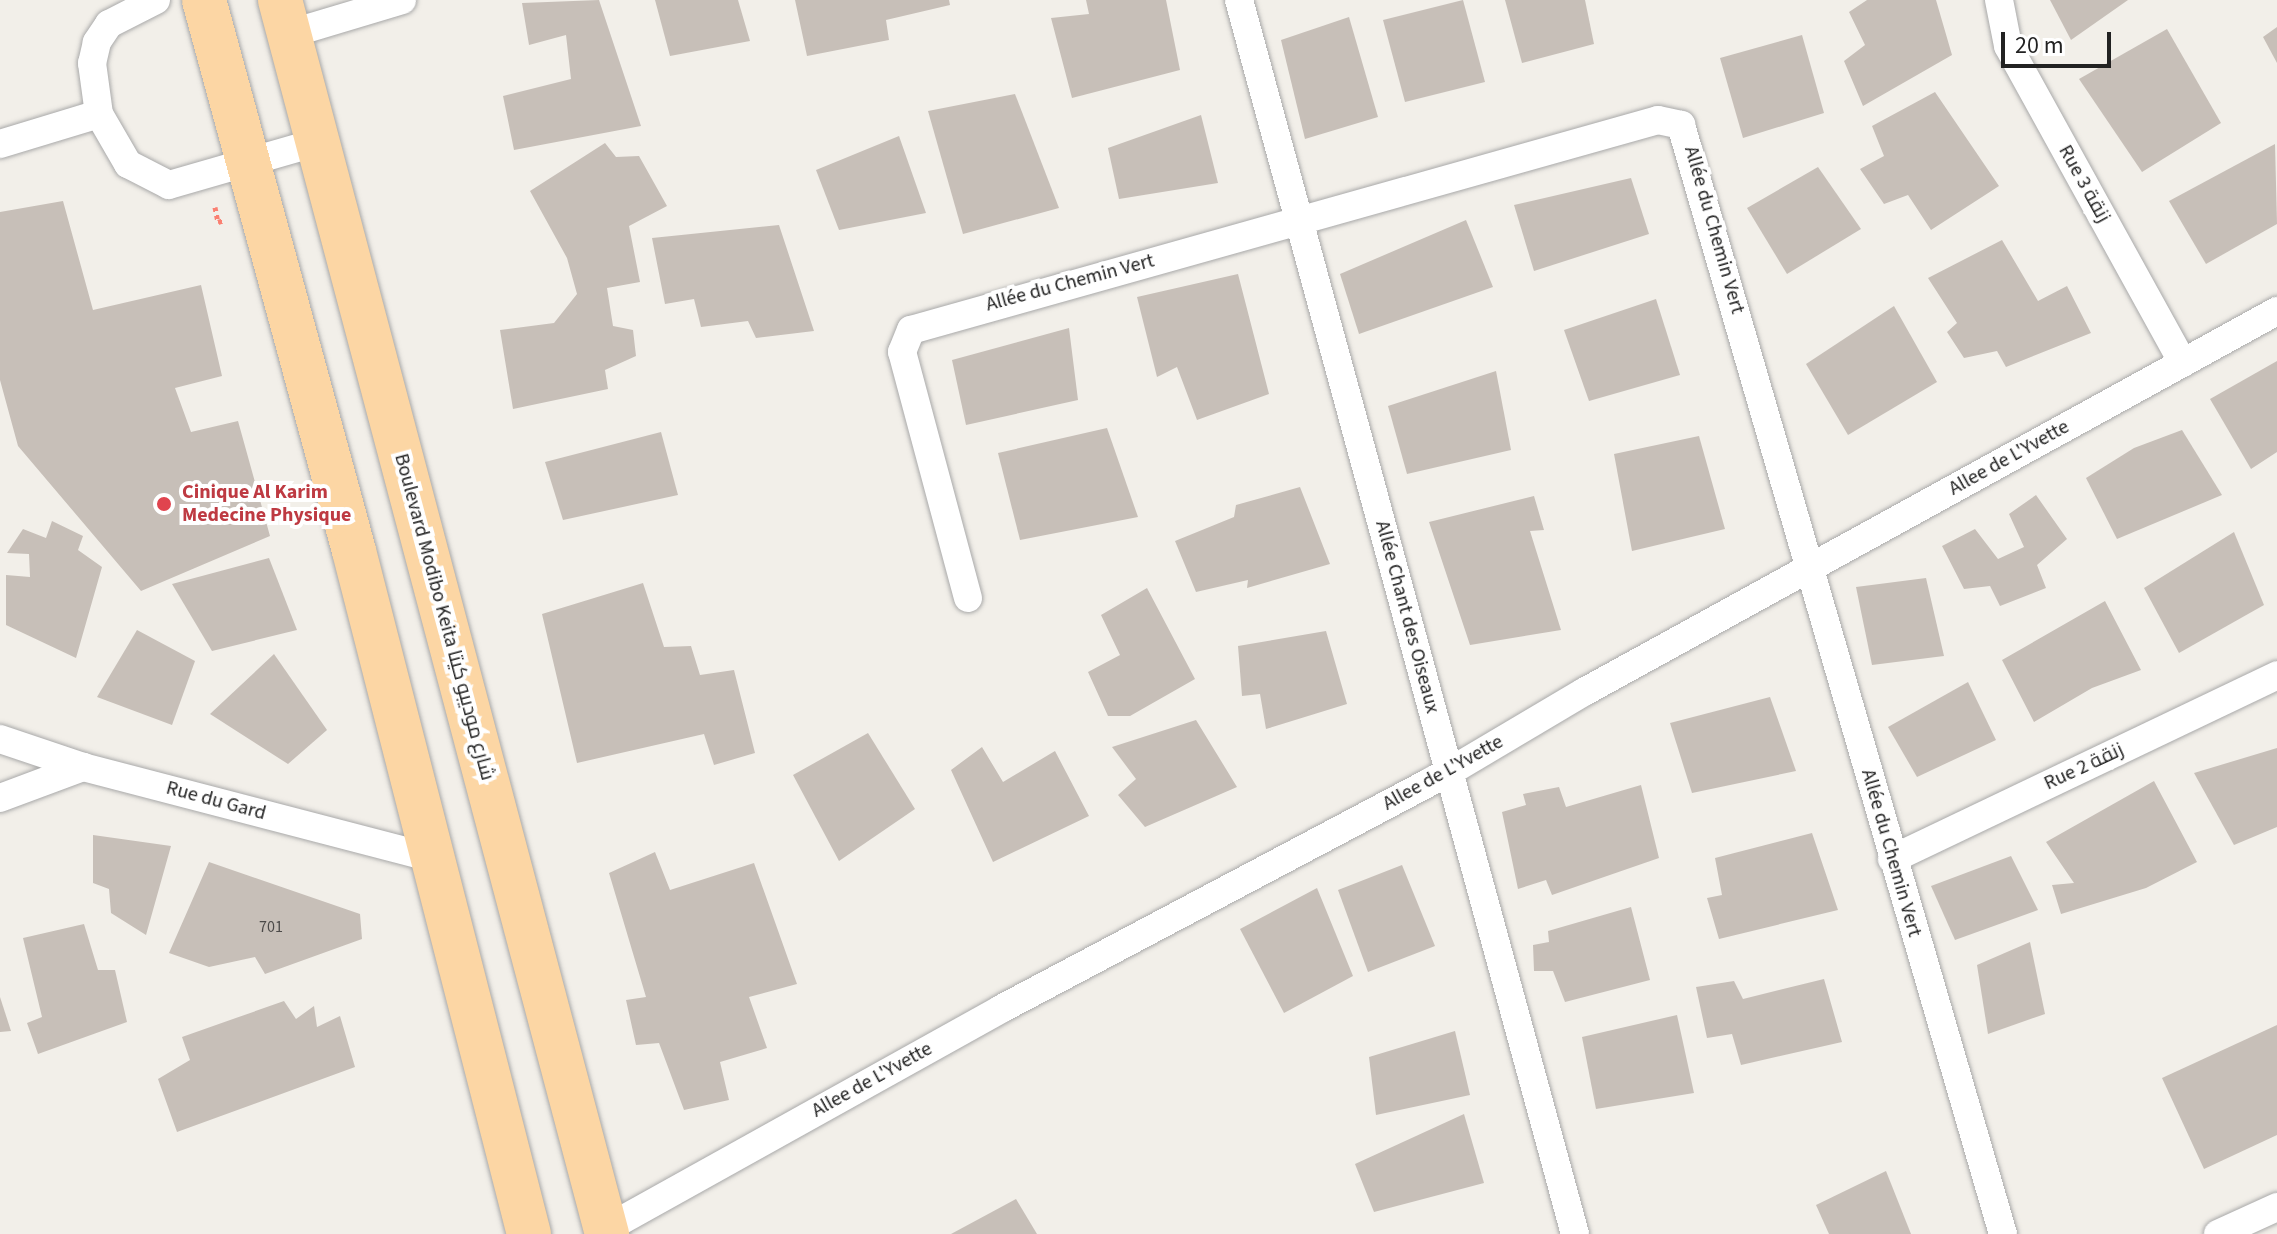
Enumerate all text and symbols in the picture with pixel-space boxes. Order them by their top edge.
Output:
scale bar [2005,16,2115,66]
text: 20 m [2015,28,2064,63]
street label: Rue 3 زنقة [2053,141,2115,227]
street label: Allée du Chemin Vert [1679,143,1749,317]
street label: Allée du Chemin Vert [983,249,1157,317]
street label: Allee de L'Yvette [1945,415,2073,501]
street label: Boulevard Modibo Keita شارع موديبو كيتا [389,451,499,783]
place label: Cinique Al Karim Medecine Physique [182,480,351,527]
marker: Cinique Al Karim Medecine Physique [153,493,175,515]
street label: Allée Chant des Oiseaux [1370,518,1444,716]
street label: Allee de L'Yvette [1379,730,1507,816]
street label: Rue 2 زنقة [2040,738,2128,796]
street label: Allée du Chemin Vert [1856,766,1926,940]
street label: Rue du Gard [163,776,269,826]
house number: 701 [259,917,283,937]
street label: Allee de L'Yvette [808,1037,936,1123]

